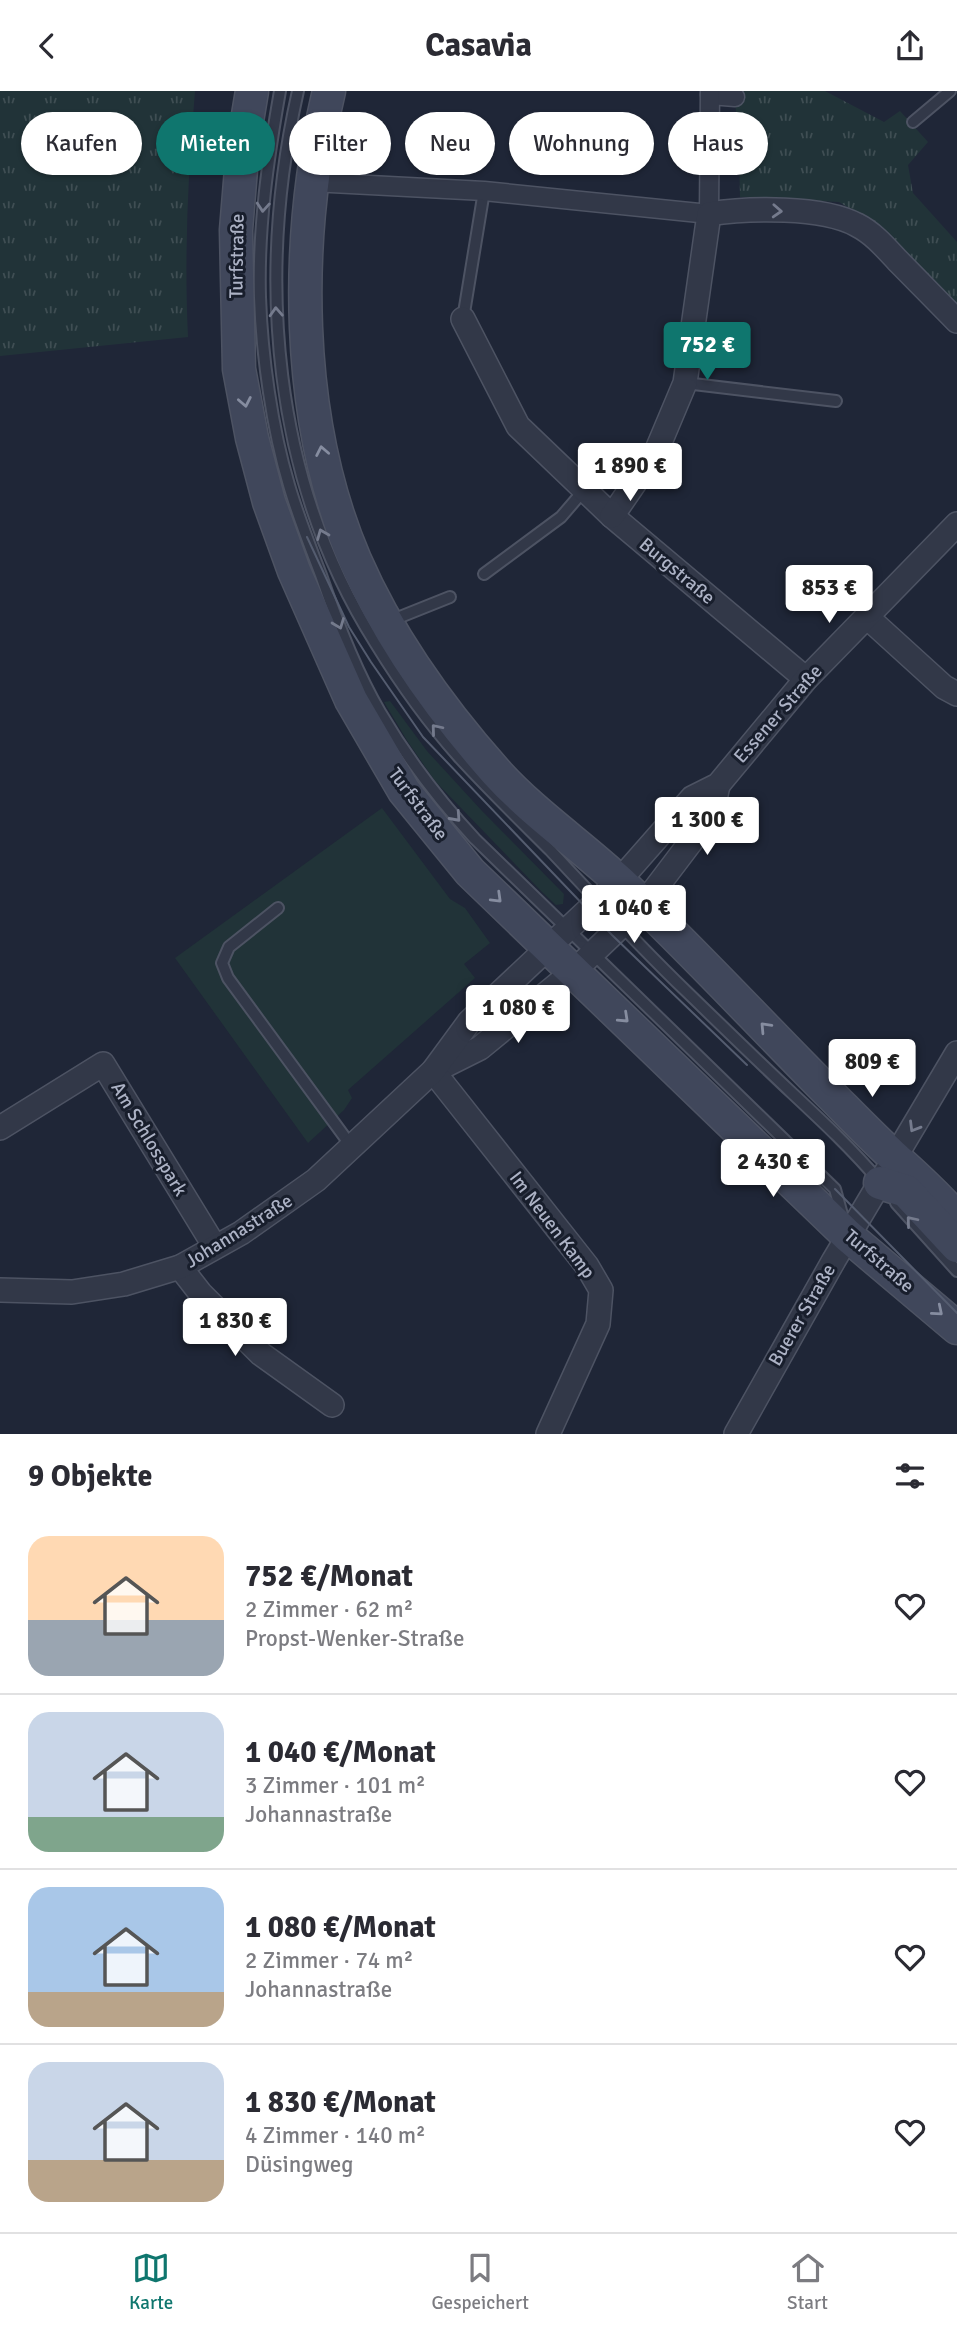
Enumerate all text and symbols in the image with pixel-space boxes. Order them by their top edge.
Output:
text: Casavia [425,26,532,65]
icon: back [28,27,66,65]
icon: share [891,27,929,65]
chip: Kaufen [21,112,142,175]
chip: Mieten [156,112,275,175]
chip: Filter [289,112,391,175]
chip: Neu [405,112,495,175]
chip: Wohnung [509,112,654,175]
chip: Haus [668,112,768,175]
one-way arrow [256,202,271,213]
one-way arrow [772,204,783,219]
street label: Turfstraße [224,213,250,299]
one-way arrow [269,306,284,317]
pin: 752 € [658,323,756,382]
text: 752 € [680,330,734,359]
one-way arrow [237,396,252,408]
pin: 1 890 € [565,443,695,503]
one-way arrow [316,445,331,457]
text: 1 890 € [594,451,666,480]
one-way arrow [317,528,331,540]
street label: Burgstraße [634,532,720,610]
pin: 853 € [780,566,878,625]
text: 853 € [802,573,856,602]
one-way arrow [330,617,344,629]
street label: Essener Straße [729,660,827,768]
one-way arrow [432,725,444,738]
street label: Turfstraße [383,763,453,845]
pin: 1 300 € [642,797,772,857]
text: 1 300 € [671,805,743,834]
one-way arrow [447,809,460,822]
pin: 1 040 € [569,885,699,945]
one-way arrow [488,889,501,902]
text: 1 040 € [598,893,670,922]
pin: 1 080 € [453,985,583,1045]
text: 1 080 € [482,993,554,1022]
one-way arrow [615,1010,628,1022]
one-way arrow [761,1022,773,1035]
pin: 809 € [823,1039,921,1099]
text: 809 € [845,1047,899,1076]
street label: Am Schlosspark [106,1078,193,1201]
one-way arrow [910,1120,923,1133]
pin: 2 430 € [708,1139,838,1199]
text: 2 430 € [737,1147,809,1176]
street label: Im Neuen Kamp [504,1167,600,1283]
street label: Johannastraße [181,1189,297,1273]
one-way arrow [907,1216,919,1229]
street label: Turfstraße [839,1224,919,1298]
street label: Buerer Straße [763,1260,841,1370]
pin: 1 830 € [170,1299,300,1358]
one-way arrow [930,1303,942,1316]
text: 1 830 € [199,1306,271,1335]
icon: filters [891,1457,929,1495]
text: 9 Objekte [28,1458,152,1495]
text: 752 €/Monat [245,1558,413,1595]
icon: home [84,1564,168,1648]
icon: heart [891,1587,929,1625]
text: 2 Zimmer · 62 m² [245,1595,413,1624]
text: Propst-Wenker-Straße [245,1624,465,1653]
text: 1 040 €/Monat [245,1734,436,1771]
icon: home [84,1740,168,1824]
icon: heart [891,1763,929,1801]
text: 3 Zimmer · 101 m² [245,1771,426,1800]
text: Johannastraße [245,1800,392,1829]
text: 1 080 €/Monat [245,1909,436,1946]
icon: home [84,1915,168,1999]
icon: heart [891,1938,929,1976]
text: 2 Zimmer · 74 m² [245,1946,413,1975]
text: Johannastraße [245,1975,392,2004]
text: 1 830 €/Monat [245,2084,436,2121]
icon: home [84,2090,168,2174]
icon: heart [891,2113,929,2151]
text: 4 Zimmer · 140 m² [245,2121,426,2150]
text: Düsingweg [245,2150,353,2179]
tab: Karte [129,2249,173,2315]
tab: Gespeichert [431,2249,529,2315]
tab: Start [787,2249,828,2315]

